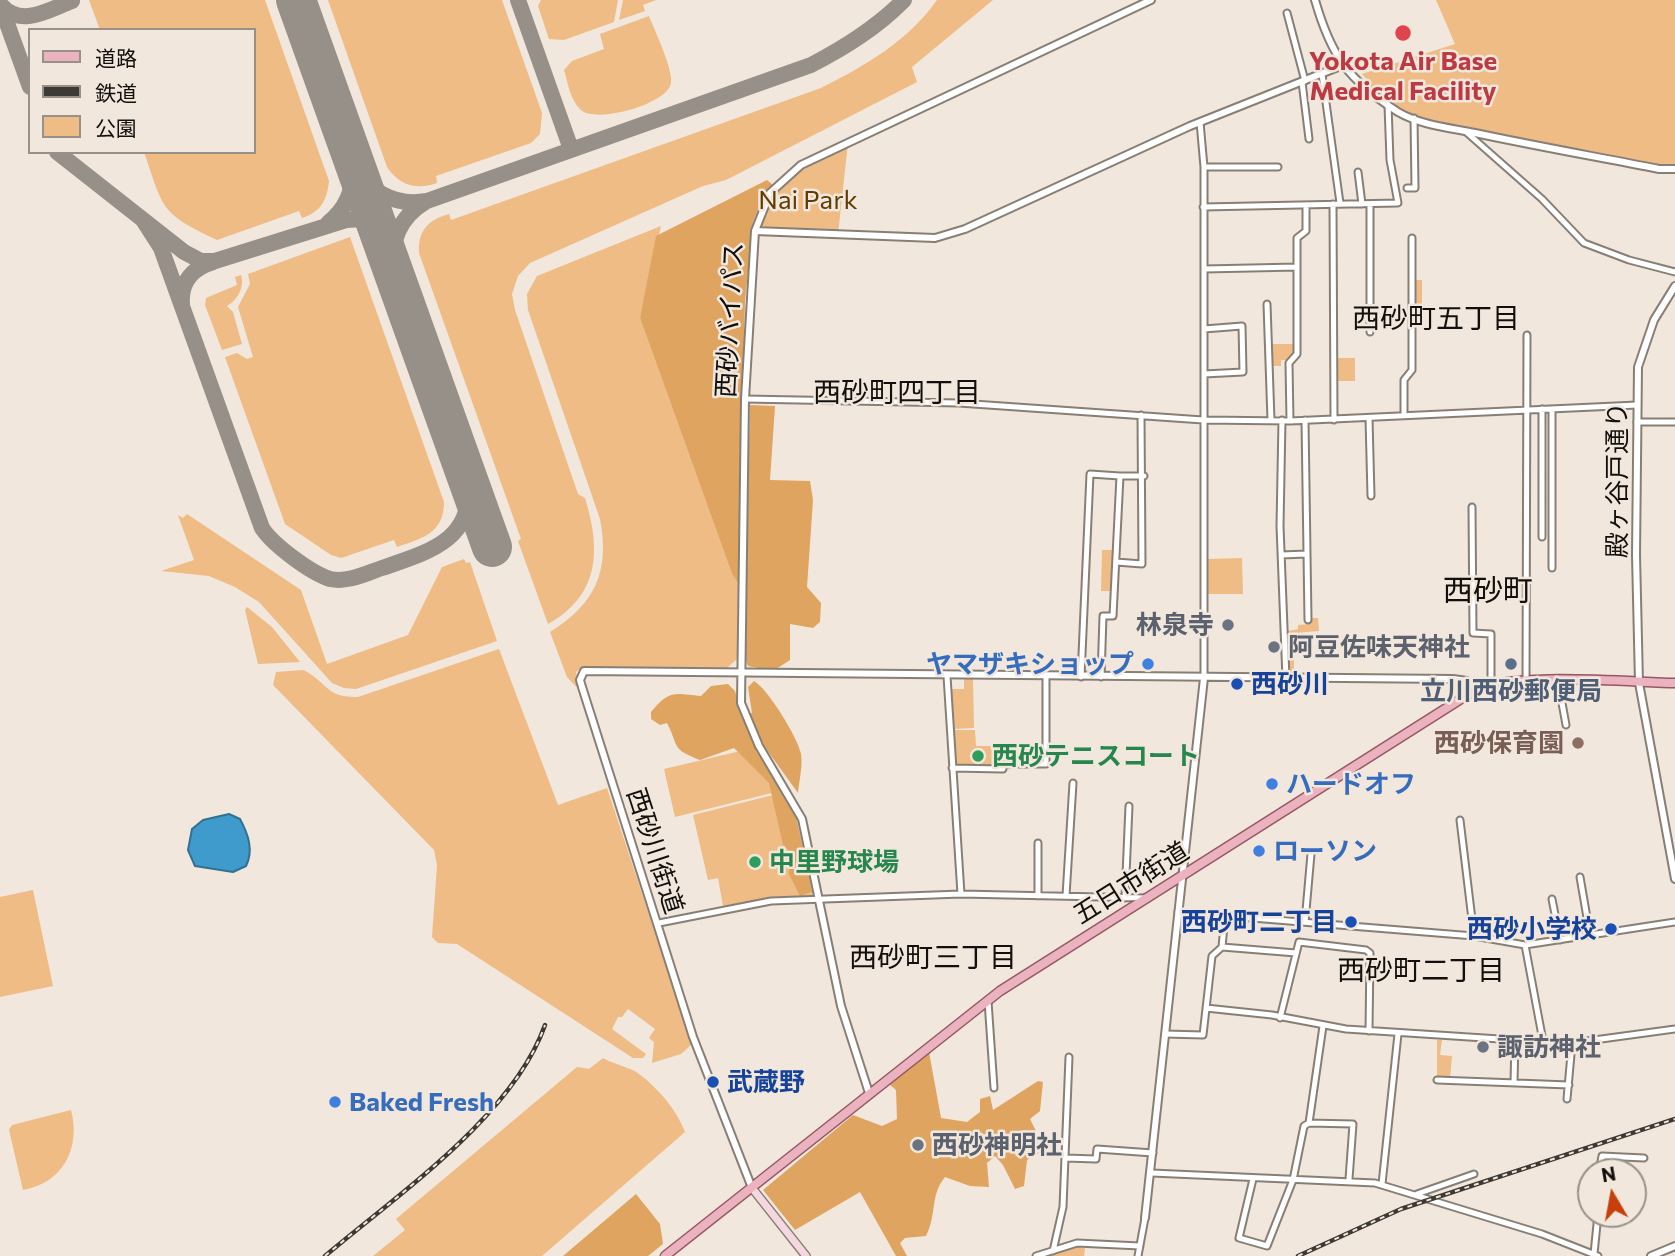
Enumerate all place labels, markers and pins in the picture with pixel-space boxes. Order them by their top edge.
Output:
marker: Yokota Air Base Medical Facility [1393,23,1413,43]
place label: Yokota Air Base Medical Facility [1309,45,1497,106]
place label: 林泉寺 [1136,609,1214,641]
marker: 林泉寺 [1220,617,1236,633]
place label: 阿豆佐味天神社 [1288,631,1470,663]
marker: 阿豆佐味天神社 [1266,639,1282,655]
place label: ヤマザキショップ [926,648,1134,680]
marker: ヤマザキショップ [1140,656,1156,672]
marker: 立川西砂郵便局 [1503,656,1519,672]
place label: 西砂川 [1251,668,1329,700]
place label: 立川西砂郵便局 [1420,675,1602,707]
marker: 西砂川 [1229,676,1245,692]
place label: 西砂保育園 [1434,727,1564,759]
marker: 西砂保育園 [1570,735,1586,751]
place label: 西砂テニスコート [992,740,1200,772]
marker: 西砂テニスコート [970,748,986,764]
place label: ハードオフ [1286,768,1416,800]
marker: ハードオフ [1264,776,1280,792]
place label: ローソン [1273,835,1377,867]
marker: ローソン [1251,843,1267,859]
place label: 中里野球場 [769,846,899,878]
marker: 中里野球場 [747,854,763,870]
place label: 西砂町二丁目 [1181,906,1337,938]
place label: 西砂小学校 [1467,913,1597,945]
marker: 西砂町二丁目 [1343,914,1359,930]
marker: 西砂小学校 [1603,921,1619,937]
place label: 諏訪神社 [1497,1031,1601,1063]
marker: 諏訪神社 [1475,1039,1491,1055]
place label: 武蔵野 [727,1066,805,1098]
marker: 武蔵野 [705,1074,721,1090]
place label: Baked Fresh [349,1086,494,1118]
marker: Baked Fresh [327,1094,343,1110]
place label: 西砂神明社 [932,1129,1062,1161]
marker: 西砂神明社 [910,1137,926,1153]

